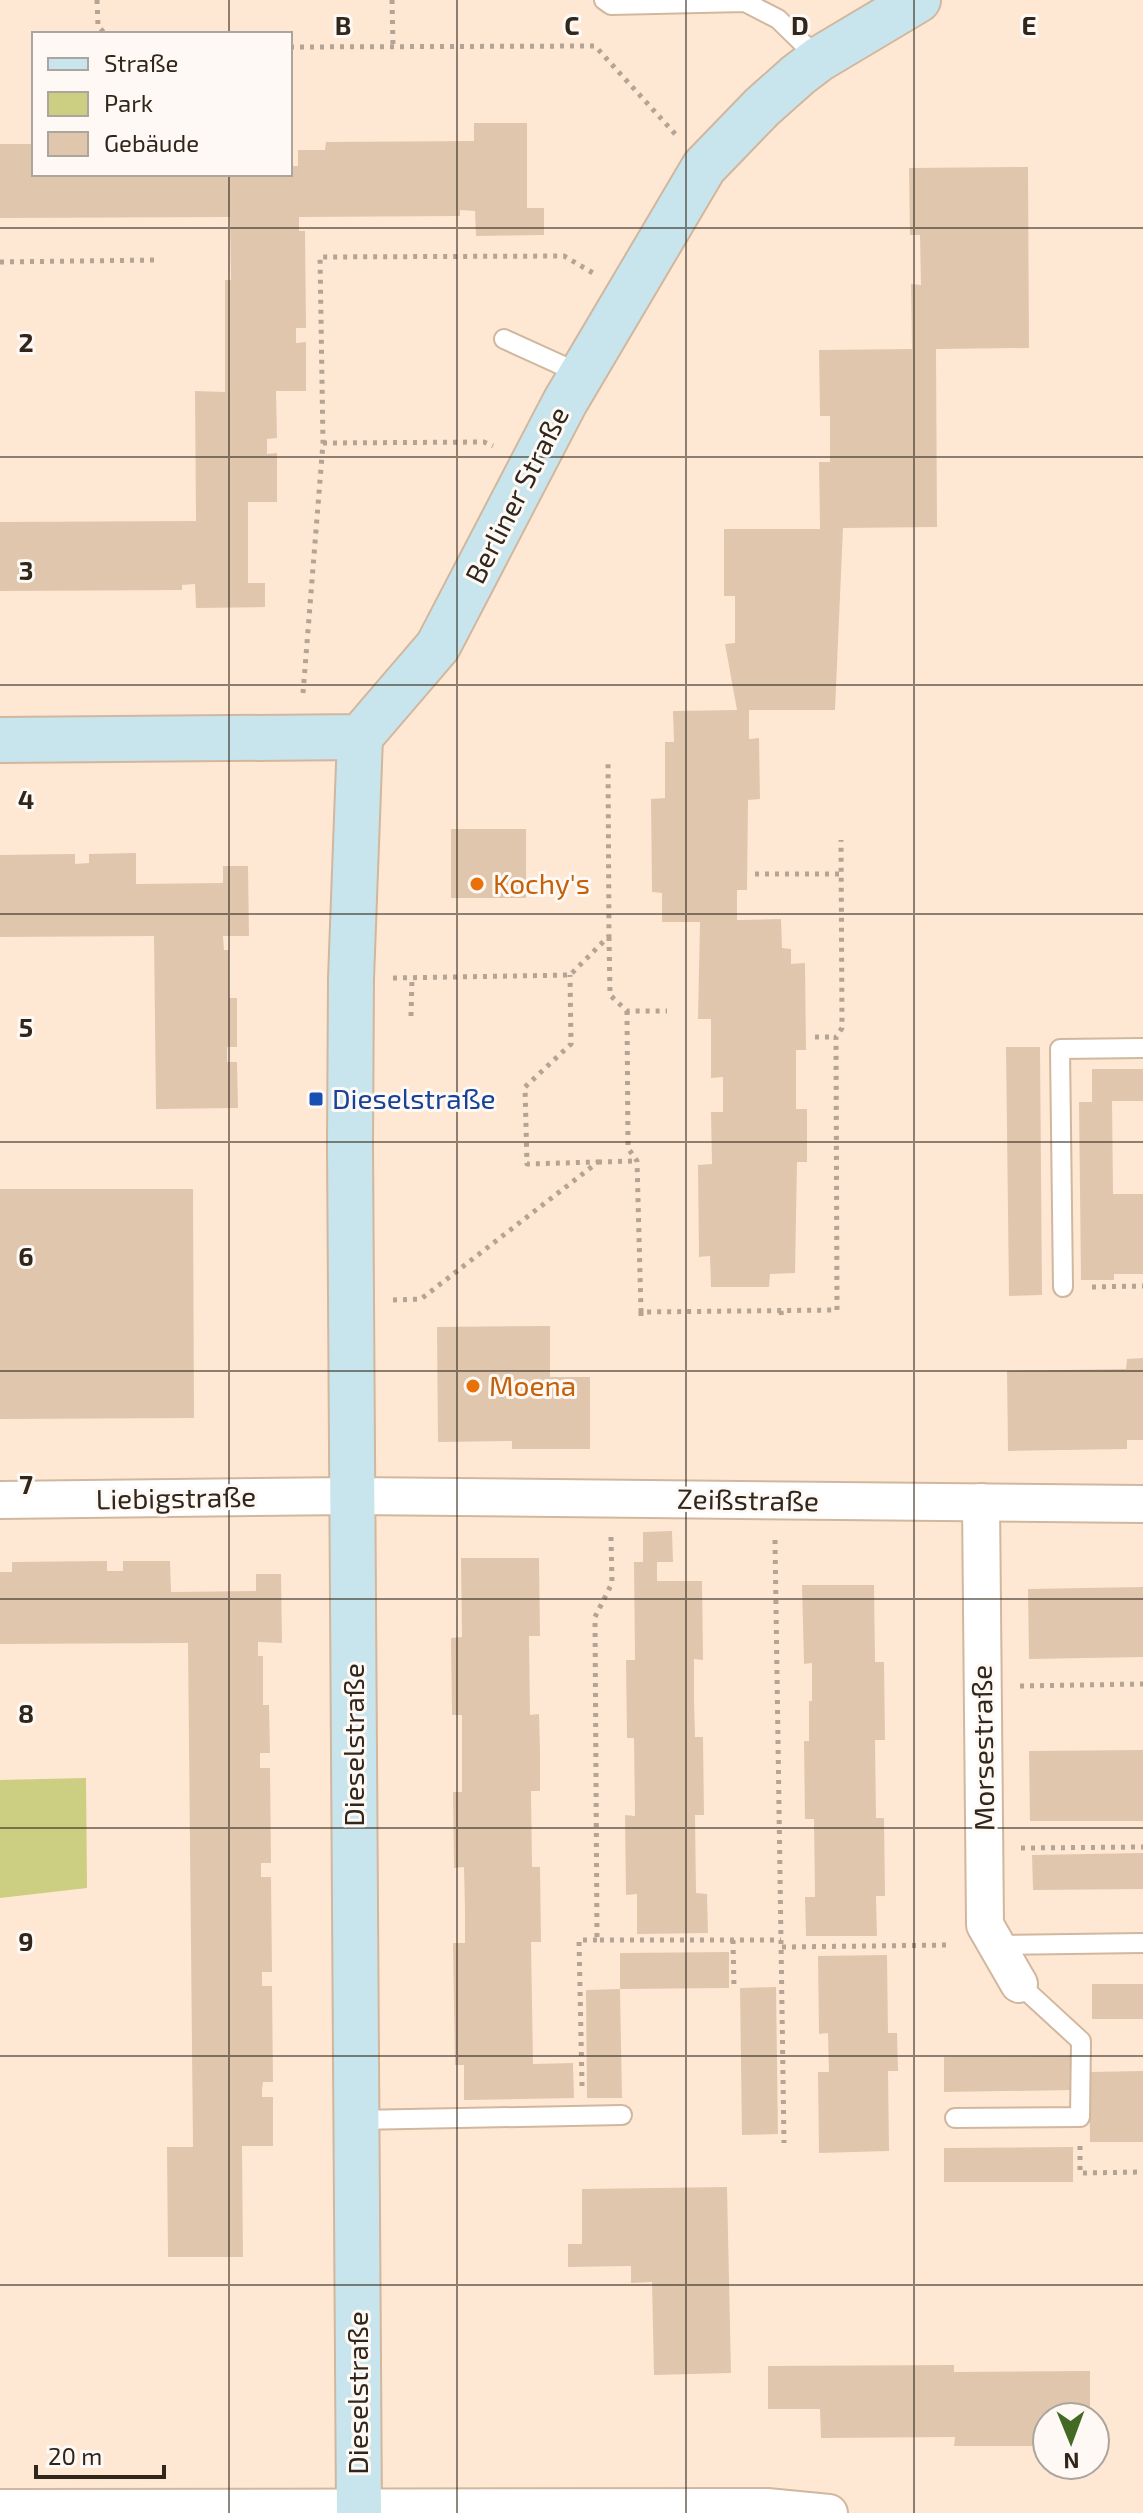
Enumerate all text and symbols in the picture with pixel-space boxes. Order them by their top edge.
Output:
text: B [335,9,351,40]
text: C [564,9,580,40]
text: D [791,9,809,40]
text: E [1021,9,1037,40]
legend [32,32,292,176]
text: Straße [104,48,178,77]
text: Park [104,88,153,117]
text: Gebäude [104,128,199,157]
text: 2 [18,326,34,357]
street label: Berliner Straße [457,400,575,589]
text: 3 [19,554,33,585]
text: 4 [18,783,34,814]
place label: Kochy's [493,866,590,900]
marker: Kochy's [468,875,486,893]
text: 5 [19,1011,33,1042]
place label: Dieselstraße [332,1081,496,1115]
marker: Dieselstraße [307,1090,325,1108]
text: 6 [18,1240,34,1271]
place label: Moena [489,1368,576,1402]
marker: Moena [464,1377,482,1395]
text: 7 [19,1468,33,1499]
street label: Liebigstraße [96,1479,256,1515]
street label: Zeißstraße [677,1481,819,1517]
street label: Dieselstraße [336,1663,370,1827]
street label: Morsestraße [964,1665,1000,1831]
text: 8 [18,1697,34,1728]
text: 9 [18,1925,34,1956]
street label: Dieselstraße [340,2311,374,2475]
north arrow [1031,2401,1111,2481]
scale bar [36,2429,164,2479]
text: 20 m [48,2441,102,2470]
text: N [1063,2449,1080,2475]

